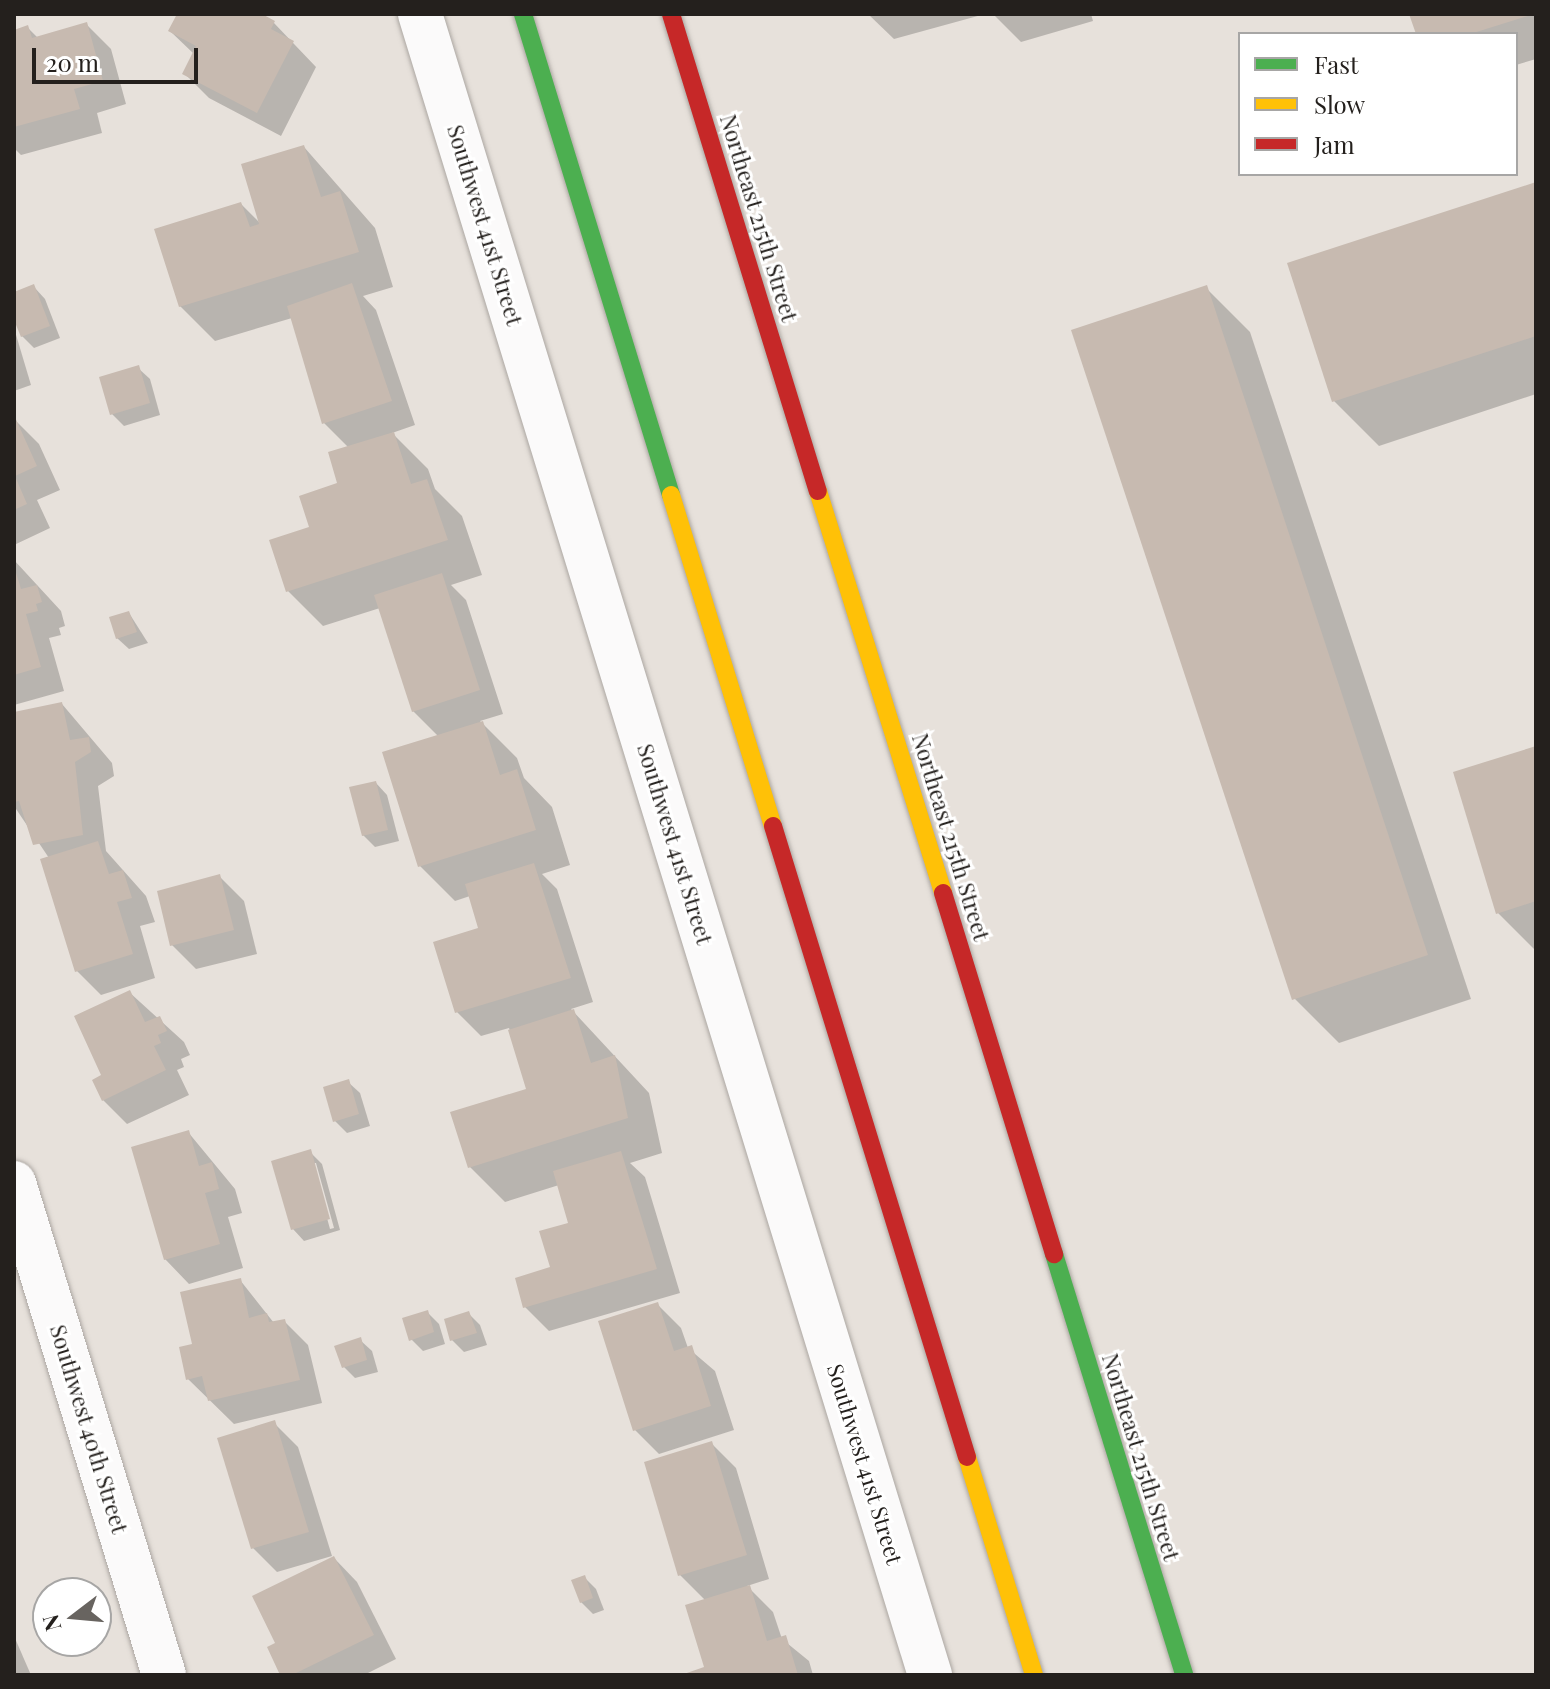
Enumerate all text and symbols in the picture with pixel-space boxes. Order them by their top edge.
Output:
scale bar [36,32,202,82]
legend [1238,32,1518,176]
text: 20 m [46,46,99,78]
text: Fast [1314,48,1359,80]
text: Slow [1314,88,1365,120]
street label: Northeast 215th Street [715,111,803,325]
street label: Southwest 41st Street [442,121,528,329]
text: Jam [1314,128,1355,160]
street label: Northeast 215th Street [907,730,995,944]
street label: Southwest 41st Street [632,740,718,948]
street label: Southwest 40th Street [45,1321,133,1537]
street label: Northeast 215th Street [1097,1350,1185,1564]
street label: Southwest 41st Street [822,1360,908,1568]
north arrow [32,1577,112,1657]
text: N [34,1611,67,1635]

